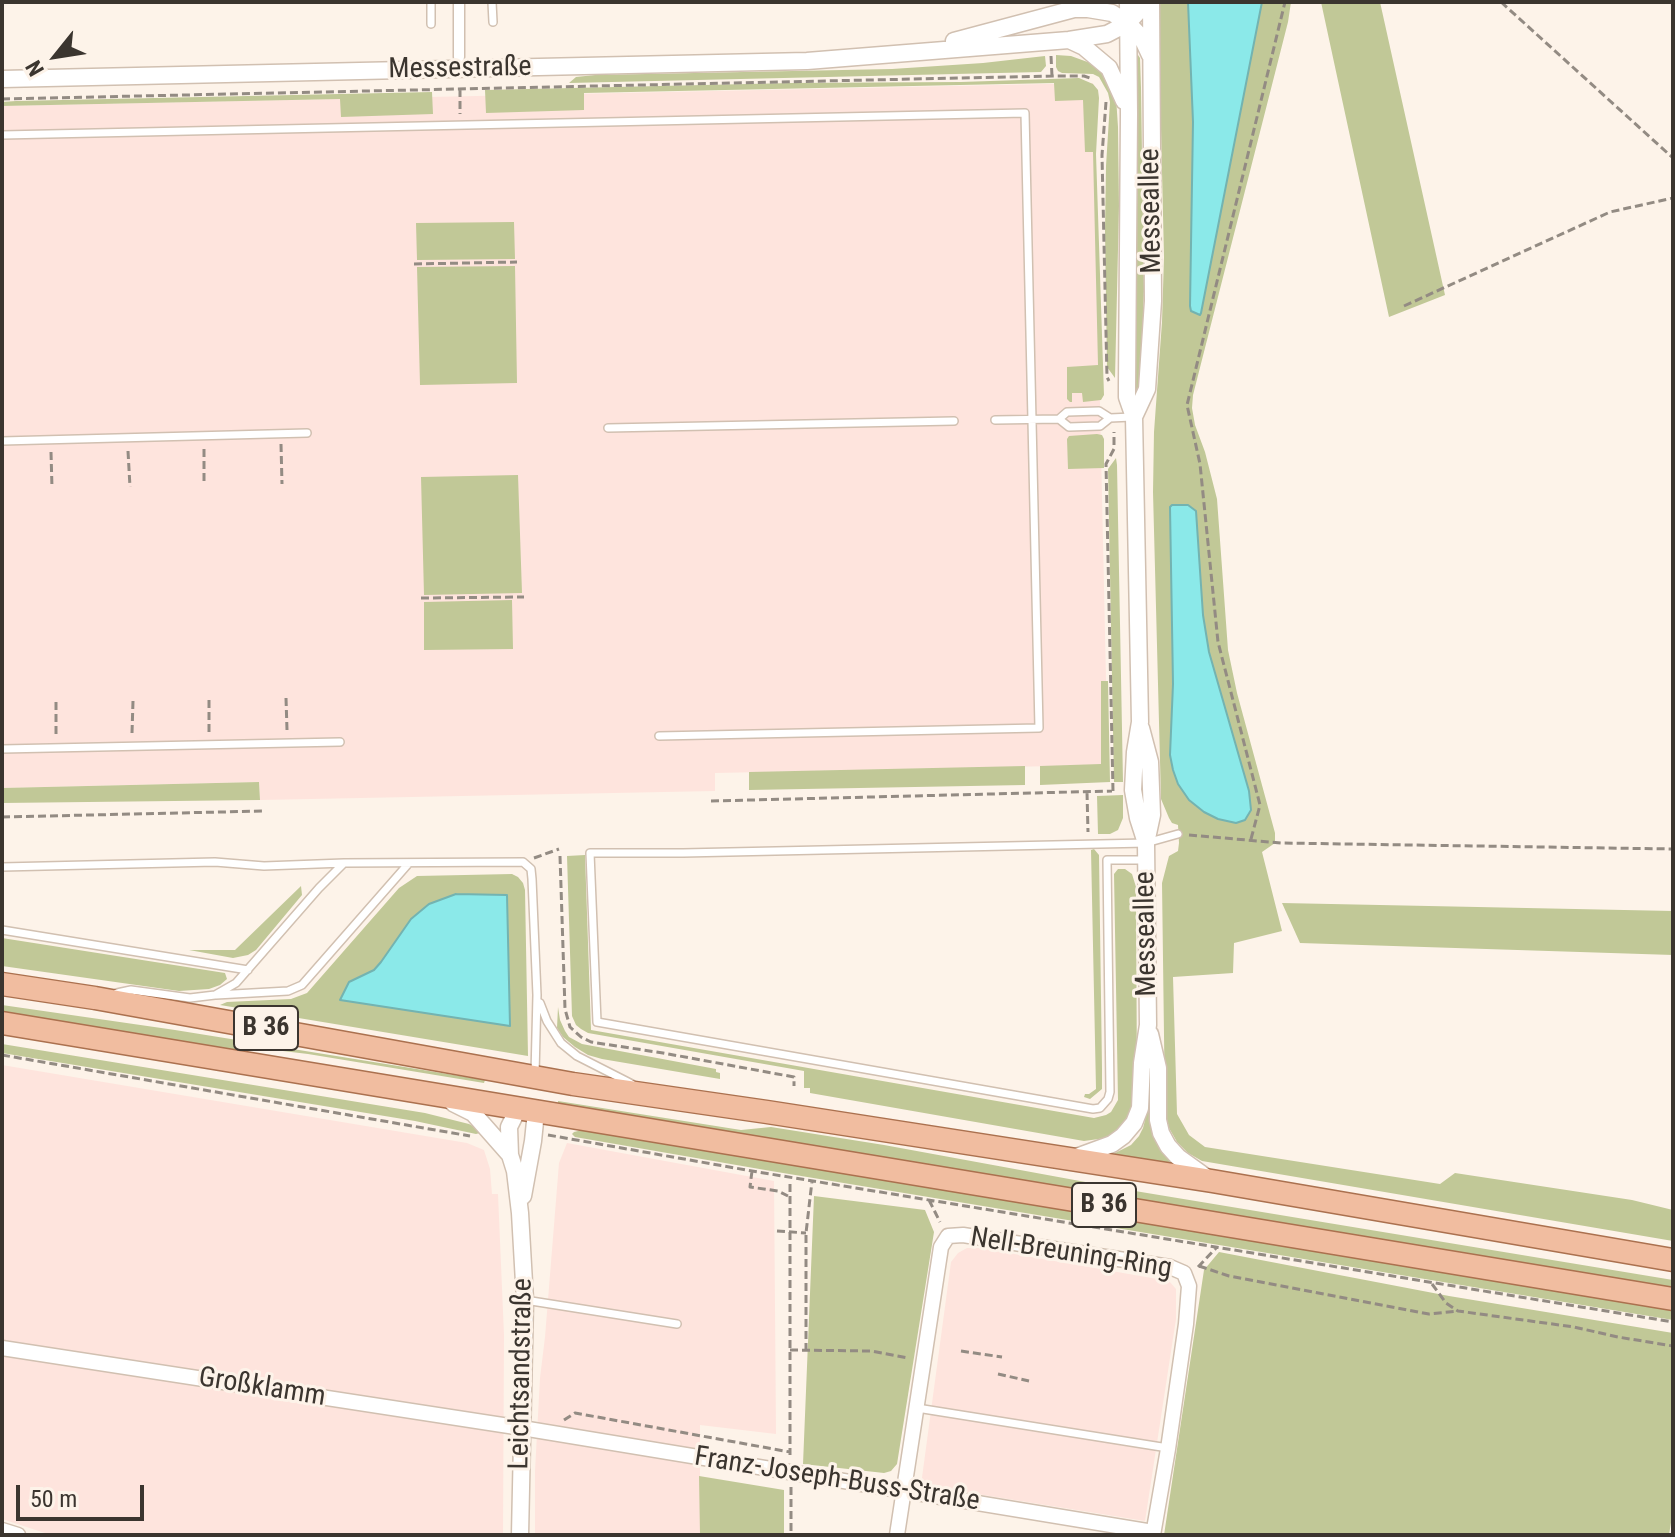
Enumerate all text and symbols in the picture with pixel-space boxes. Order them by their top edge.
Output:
north arrow [16,16,96,96]
street label: Messestraße [388,51,532,87]
text: N [21,56,49,80]
street label: Messeallee [1134,148,1170,274]
street label: Messeallee [1129,871,1165,997]
road number: B 36 [234,1006,298,1050]
road number: B 36 [1072,1183,1136,1227]
street label: Nell-Breuning-Ring [968,1221,1174,1287]
street label: Leichtsandstraße [504,1278,540,1470]
street label: Großklamm [196,1361,328,1415]
street label: Franz-Joseph-Buss-Straße [692,1441,982,1519]
scale bar [20,1469,148,1519]
text: 50 m [30,1485,77,1513]

